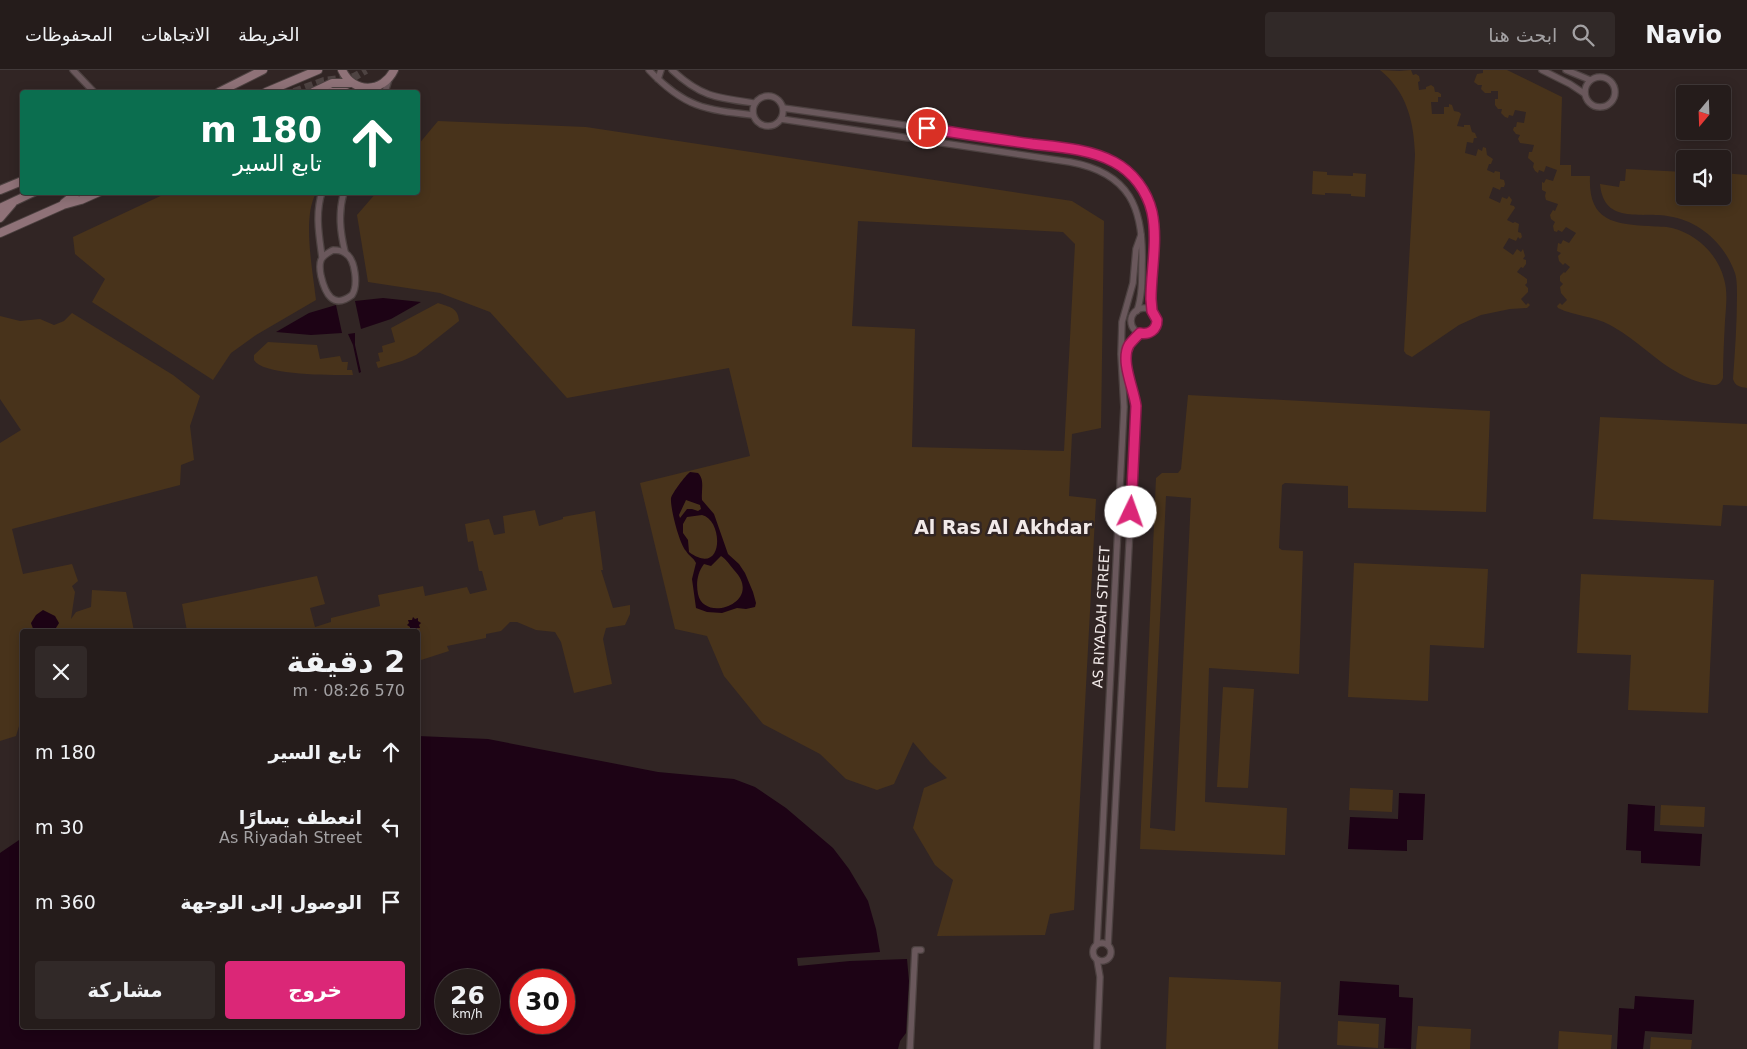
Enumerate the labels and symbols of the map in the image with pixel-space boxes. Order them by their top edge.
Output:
north arrow [1676,85,1731,140]
pin [906,107,948,149]
position arrow [1104,485,1156,537]
district label: Al Ras Al Akhdar [914,516,1092,538]
street label: AS RIYADAH STREET [1089,545,1113,688]
speed limit sign: 30 [510,969,575,1034]

